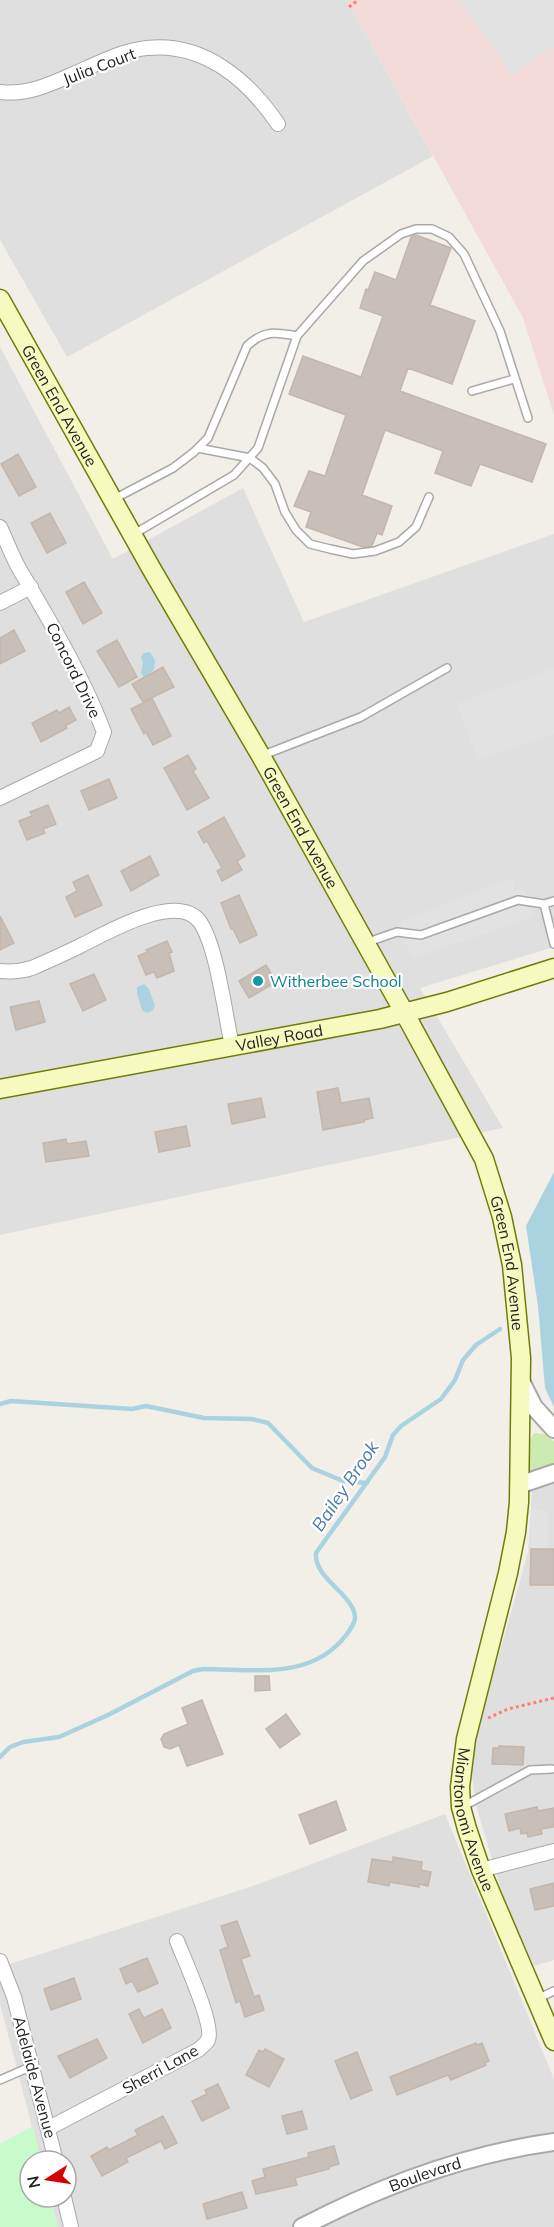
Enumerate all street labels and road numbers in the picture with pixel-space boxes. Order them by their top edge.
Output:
street label: Julia Court [60,43,139,89]
street label: Green End Avenue [18,341,102,470]
street label: Concord Drive [42,619,106,721]
street label: Green End Avenue [259,763,343,892]
street label: Valley Road [234,1020,324,1055]
street label: Green End Avenue [486,1193,528,1331]
street label: Miantonomi Avenue [450,1747,499,1894]
street label: Adelaide Avenue [9,2014,61,2140]
street label: Sherri Lane [118,2040,202,2098]
street label: Boulevard [386,2152,463,2196]

